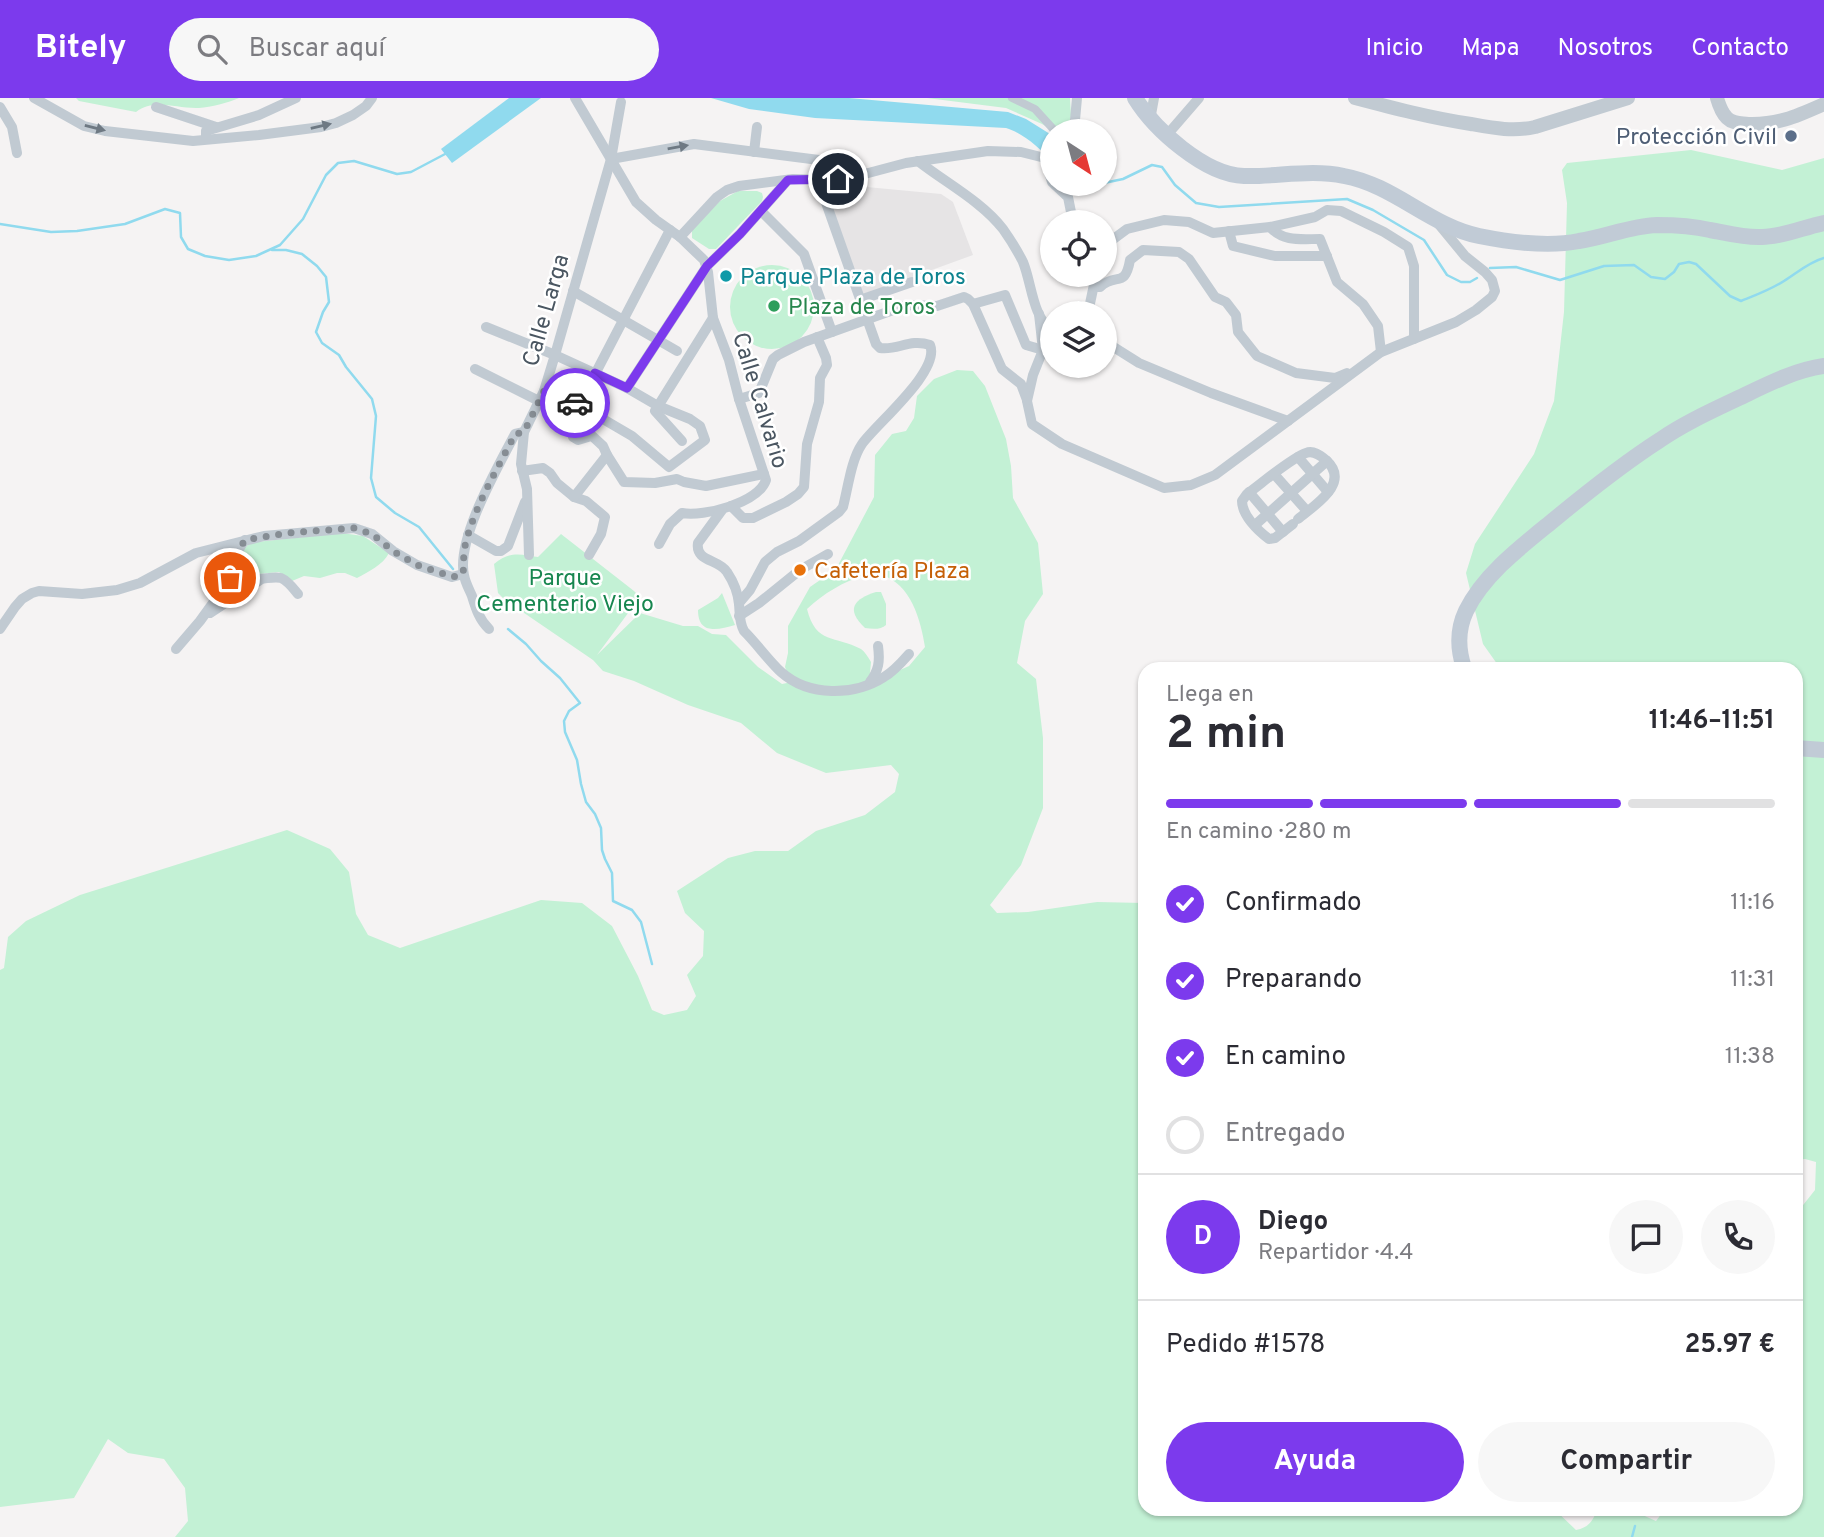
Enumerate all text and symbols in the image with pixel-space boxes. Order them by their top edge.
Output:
search box [169,18,659,81]
text: Bitely [35,28,127,70]
icon: search [193,30,231,68]
text: Buscar aquí [249,33,385,66]
text: Inicio [1366,34,1423,64]
text: Mapa [1461,34,1520,64]
text: Nosotros [1558,34,1653,64]
text: Contacto [1691,34,1789,64]
north arrow [1040,119,1116,196]
map controls [1040,119,1117,378]
one-way arrow [310,121,332,132]
one-way arrow [84,123,106,134]
place label: Protección Civil [1616,124,1777,153]
marker: Protección Civil [1783,128,1799,144]
one-way arrow [667,141,689,152]
pin [808,149,868,209]
icon: home [819,160,857,198]
button: locate [1040,210,1117,287]
street label: Calle Larga [518,251,577,370]
place label: Parque Plaza de Toros [740,264,966,293]
marker: Parque Plaza de Toros [718,268,734,284]
place label: Plaza de Toros [788,294,935,323]
marker: Plaza de Toros [766,298,782,314]
button: layers [1040,301,1117,378]
street label: Calle Calvario [724,329,793,472]
courier [540,368,610,438]
icon: car [556,384,594,422]
pin [200,548,260,608]
place label: Cafetería Plaza [814,558,970,587]
icon: bag [211,559,249,597]
marker: Cafetería Plaza [792,562,808,578]
park label: Parque Cementerio Viejo [476,565,654,620]
text: Llega en [1166,681,1254,710]
text: 11:46–11:51 [1649,705,1775,738]
text: 2 min [1166,706,1286,765]
text: En camino · 280 m [1166,818,1352,847]
icon: check [1166,885,1204,923]
text: Confirmado [1225,887,1362,920]
text: 11:16 [1730,889,1775,918]
icon: check [1166,962,1204,1000]
text: Preparando [1225,964,1362,997]
text: 11:31 [1730,966,1775,995]
icon: check [1166,1039,1204,1077]
text: En camino [1225,1041,1346,1074]
text: 11:38 [1725,1043,1775,1072]
text: Entregado [1225,1118,1345,1151]
button: chat [1609,1200,1683,1274]
button: phone [1701,1200,1775,1274]
text: Diego [1258,1206,1328,1239]
text: D [1194,1221,1212,1254]
text: Repartidor · 4.4 [1258,1239,1414,1268]
text: Pedido #1578 [1166,1329,1325,1362]
text: 25.97 € [1684,1329,1775,1362]
button: Ayuda [1166,1422,1464,1502]
button: Compartir [1478,1422,1775,1502]

